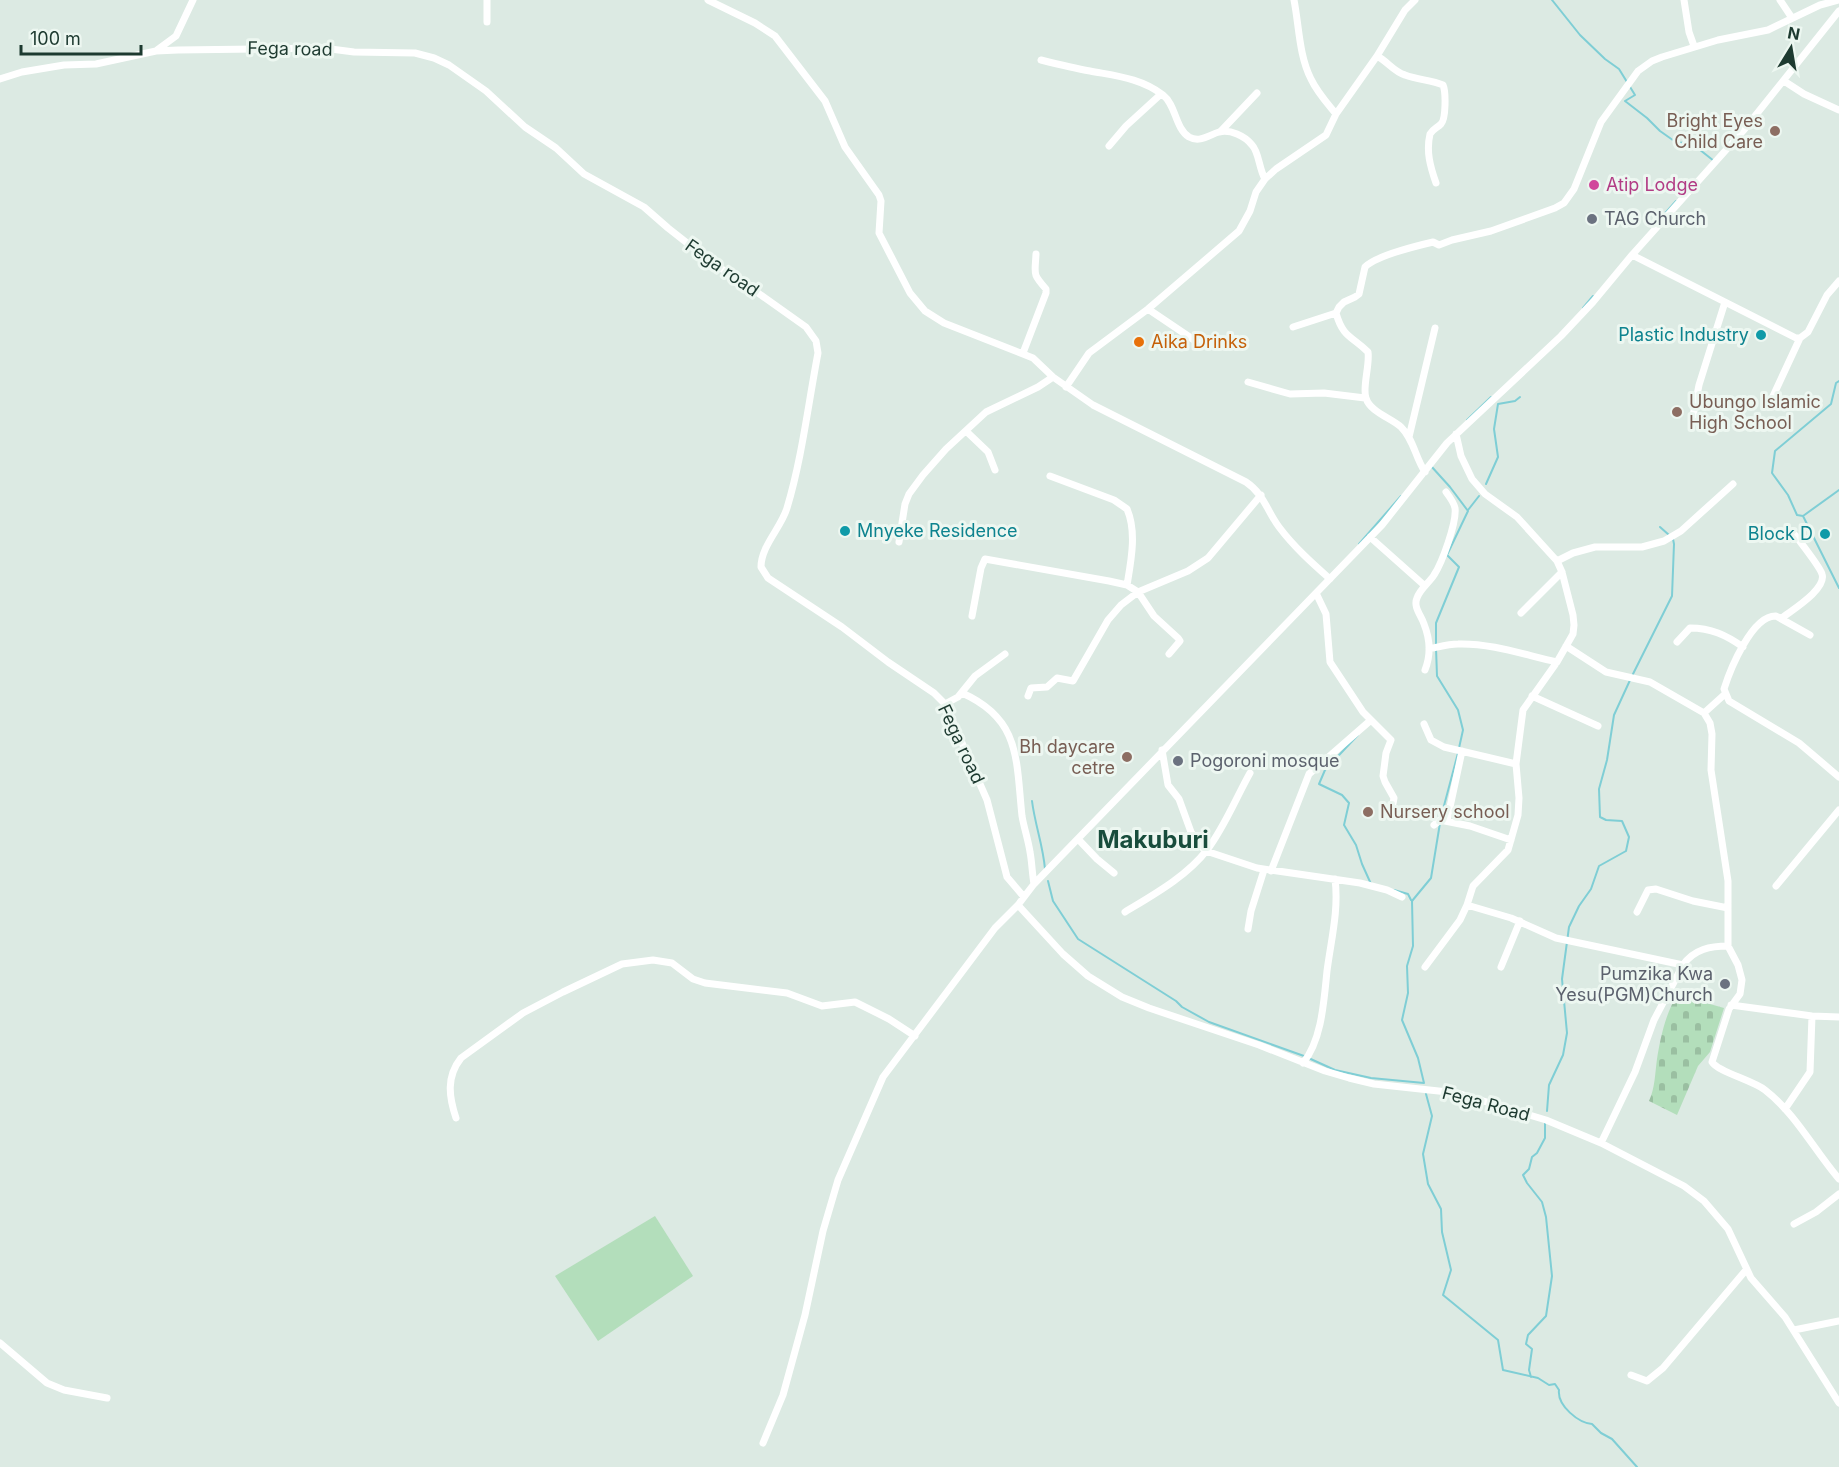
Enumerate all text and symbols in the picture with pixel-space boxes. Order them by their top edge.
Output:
scale bar [21,18,141,56]
north arrow [1761,18,1821,78]
text: N [1786,22,1802,44]
text: 100 m [30,28,81,49]
street label: Fega road [247,37,333,60]
place label: Bright Eyes Child Care [1667,110,1763,152]
marker: Bright Eyes Child Care [1768,124,1782,138]
place label: Atip Lodge [1606,174,1698,195]
marker: Atip Lodge [1587,178,1601,192]
place label: TAG Church [1604,208,1706,229]
marker: TAG Church [1585,212,1599,226]
street label: Fega road [681,235,763,301]
place label: Plastic Industry [1618,324,1749,345]
marker: Plastic Industry [1754,328,1768,342]
place label: Aika Drinks [1151,331,1247,352]
marker: Aika Drinks [1132,335,1146,349]
place label: Ubungo Islamic High School [1689,391,1821,433]
marker: Ubungo Islamic High School [1670,405,1684,419]
place label: Mnyeke Residence [857,520,1018,541]
place label: Block D [1748,523,1813,544]
marker: Mnyeke Residence [838,524,852,538]
marker: Block D [1818,527,1832,541]
street label: Fega road [934,701,989,787]
place label: Bh daycare cetre [1019,736,1115,778]
marker: Bh daycare cetre [1120,750,1134,764]
place label: Pogoroni mosque [1190,750,1340,771]
marker: Pogoroni mosque [1171,754,1185,768]
place label: Nursery school [1380,801,1510,822]
marker: Nursery school [1361,805,1375,819]
district label: Makuburi [1097,825,1209,854]
place label: Pumzika Kwa Yesu(PGM)Church [1555,963,1713,1005]
marker: Pumzika Kwa Yesu(PGM)Church [1718,977,1732,991]
street label: Fega Road [1440,1082,1532,1125]

